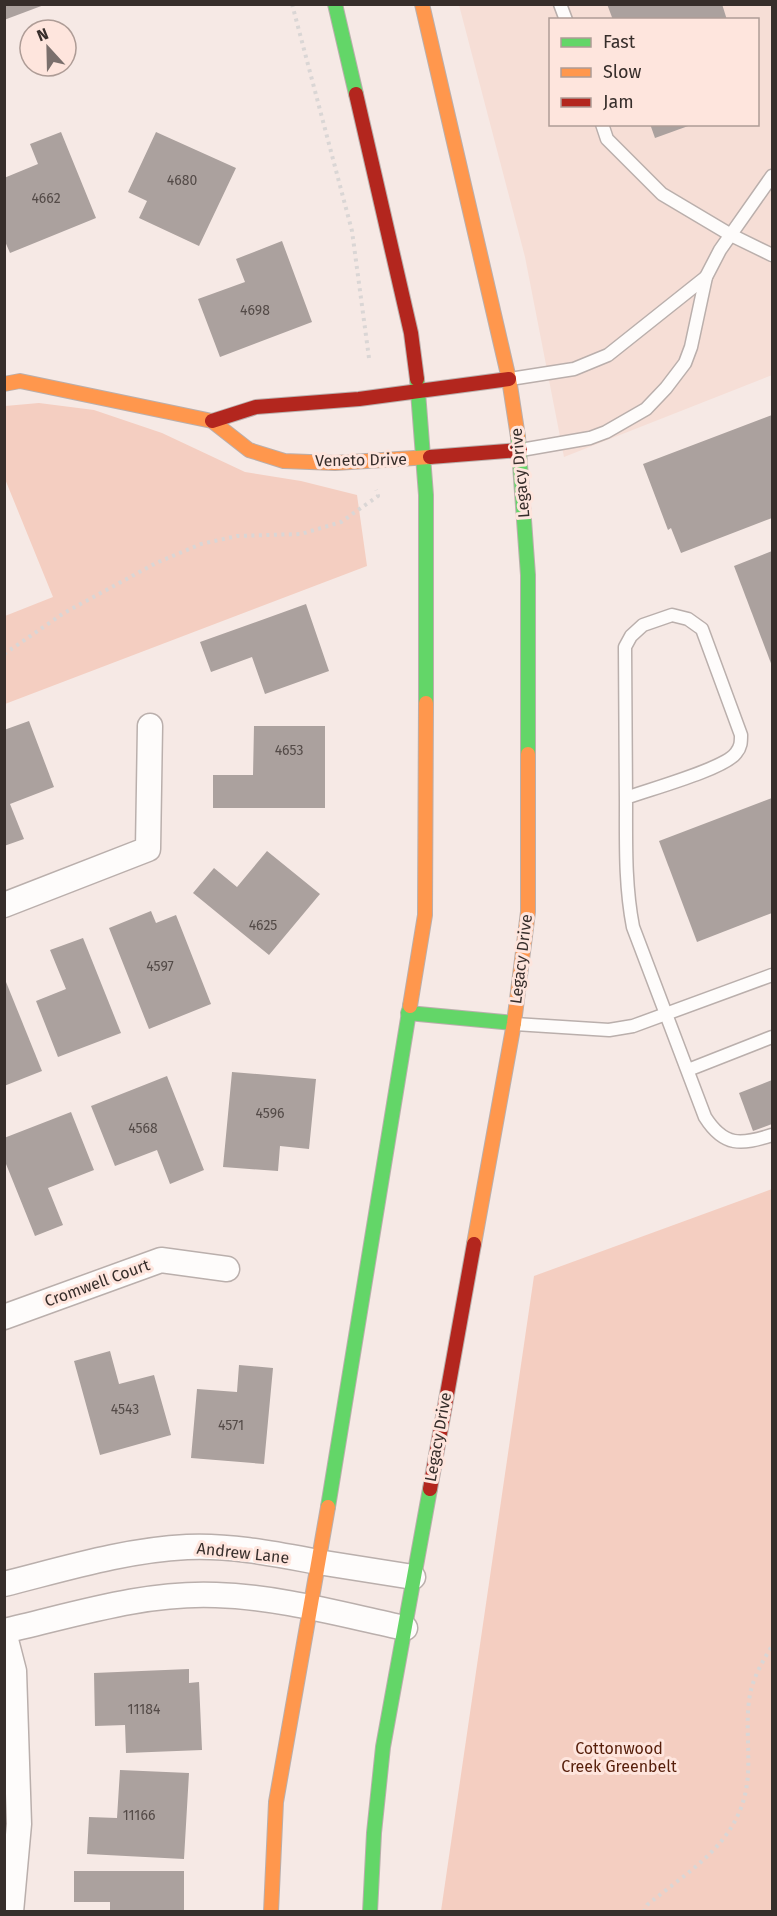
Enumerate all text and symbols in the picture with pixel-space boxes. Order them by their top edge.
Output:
north arrow [18,18,78,78]
legend [549,18,759,126]
text: N [34,24,51,45]
text: Fast [603,31,636,53]
text: Slow [603,61,642,83]
text: Jam [603,91,634,113]
house number: 4680 [167,172,197,189]
house number: 4662 [31,190,61,207]
house number: 4698 [240,302,270,319]
street label: Legacy Drive [507,427,533,519]
street label: Veneto Drive [315,450,407,470]
house number: 4653 [275,742,303,759]
street label: Legacy Drive [506,913,536,1005]
house number: 4625 [249,917,277,934]
house number: 4597 [146,958,174,975]
house number: 4596 [256,1105,284,1122]
house number: 4568 [128,1120,158,1137]
street label: Cromwell Court [42,1255,152,1311]
street label: Legacy Drive [421,1391,455,1483]
house number: 4543 [111,1401,139,1418]
house number: 4571 [218,1417,244,1434]
street label: Andrew Lane [196,1539,290,1567]
house number: 11184 [128,1701,161,1718]
park label: Cottonwood Creek Greenbelt [561,1739,677,1776]
house number: 11166 [123,1807,155,1824]

